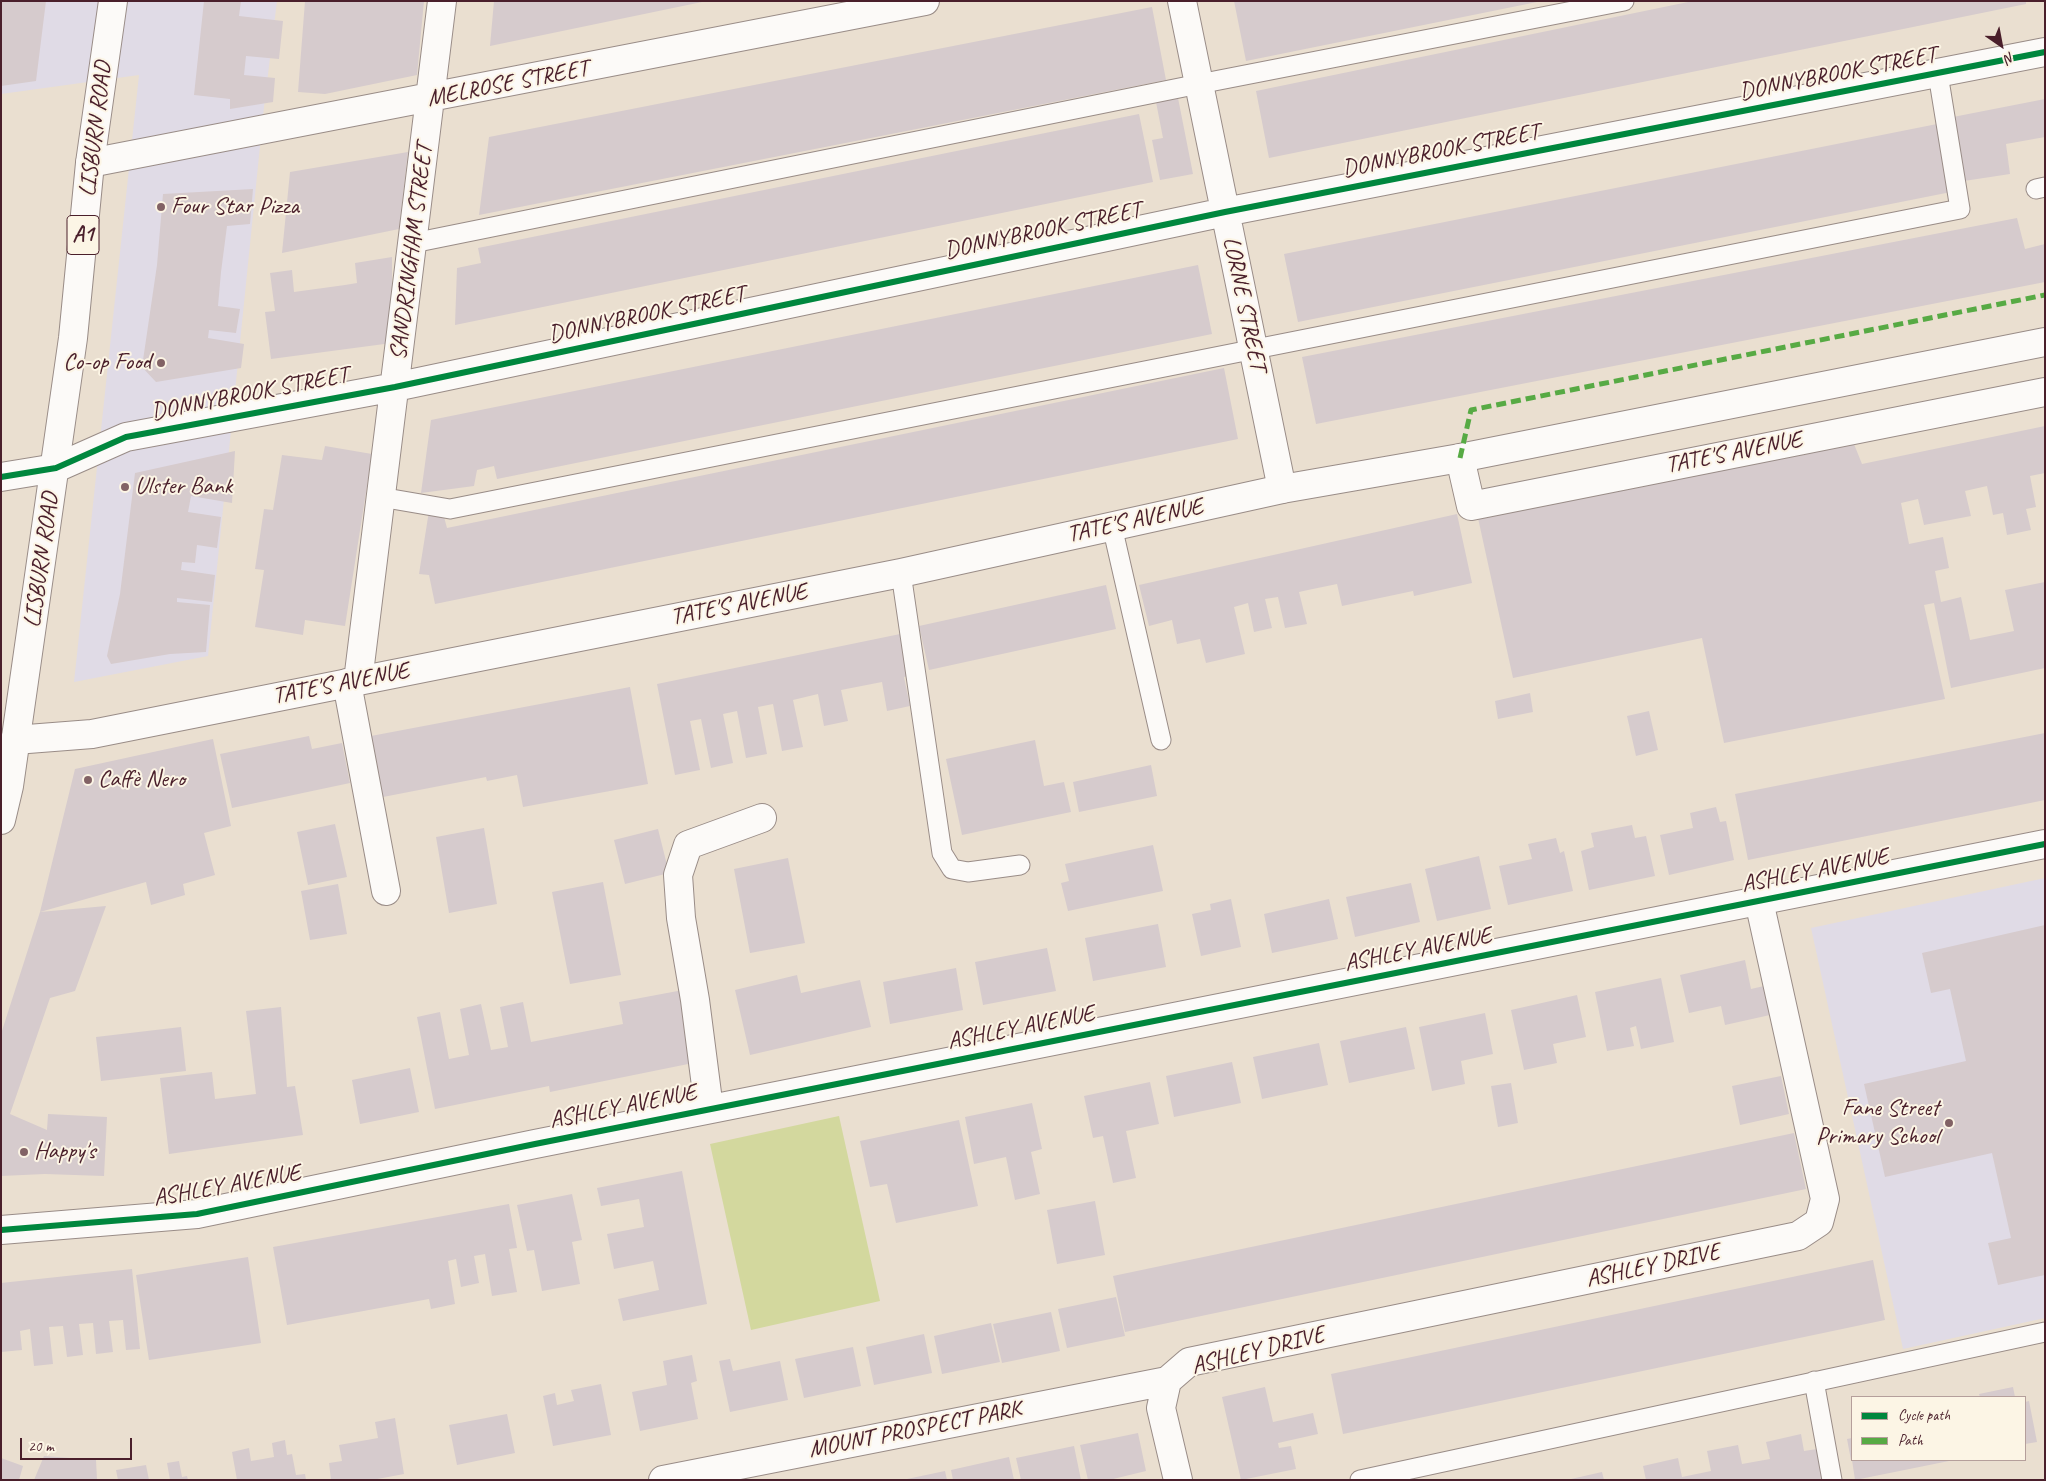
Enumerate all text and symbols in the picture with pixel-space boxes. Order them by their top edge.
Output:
north arrow [1976,20,2026,70]
street label: DONNYBROOK STREET [1737,41,1939,107]
text: N [2001,49,2018,67]
street label: MELROSE STREET [425,54,591,114]
street label: LISBURN ROAD [73,60,119,198]
street label: DONNYBROOK STREET [1340,118,1542,184]
street label: SANDRINGHAM STREET [384,142,440,362]
place label: Four Star Pizza [171,193,299,221]
street label: DONNYBROOK STREET [942,196,1144,266]
marker: Four Star Pizza [155,201,167,213]
road number: A1 [67,216,99,254]
street label: LORNE STREET [1216,234,1272,374]
street label: DONNYBROOK STREET [546,280,748,350]
place label: Co-op Food [63,349,151,377]
marker: Co-op Food [155,357,167,369]
street label: DONNYBROOK STREET [149,361,351,427]
street label: TATE'S AVENUE [1663,426,1805,480]
place label: Ulster Bank [135,473,232,501]
marker: Ulster Bank [119,481,131,493]
street label: LISBURN ROAD [18,491,66,629]
street label: TATE'S AVENUE [1064,493,1206,549]
street label: TATE'S AVENUE [668,578,810,632]
street label: TATE'S AVENUE [270,657,412,711]
place label: Caffè Nero [98,766,185,794]
marker: Caffè Nero [82,774,94,786]
street label: ASHLEY AVENUE [1739,843,1891,899]
street label: ASHLEY AVENUE [1342,922,1494,978]
street label: ASHLEY AVENUE [945,1000,1097,1056]
street label: ASHLEY AVENUE [547,1079,699,1135]
place label: Fane Street Primary School [1816,1095,1939,1151]
marker: Fane Street Primary School [1943,1117,1955,1129]
place label: Happy's [34,1138,95,1166]
marker: Happy's [18,1146,30,1158]
street label: ASHLEY AVENUE [151,1159,303,1213]
street label: ASHLEY DRIVE [1584,1238,1722,1294]
street label: ASHLEY DRIVE [1189,1321,1327,1381]
street label: MOUNT PROSPECT PARK [806,1395,1024,1465]
legend [1851,1396,2026,1461]
text: Cycle path [1898,1406,1950,1425]
scale bar [22,1428,135,1460]
text: Path [1898,1431,1923,1450]
text: 20 m [28,1437,54,1456]

